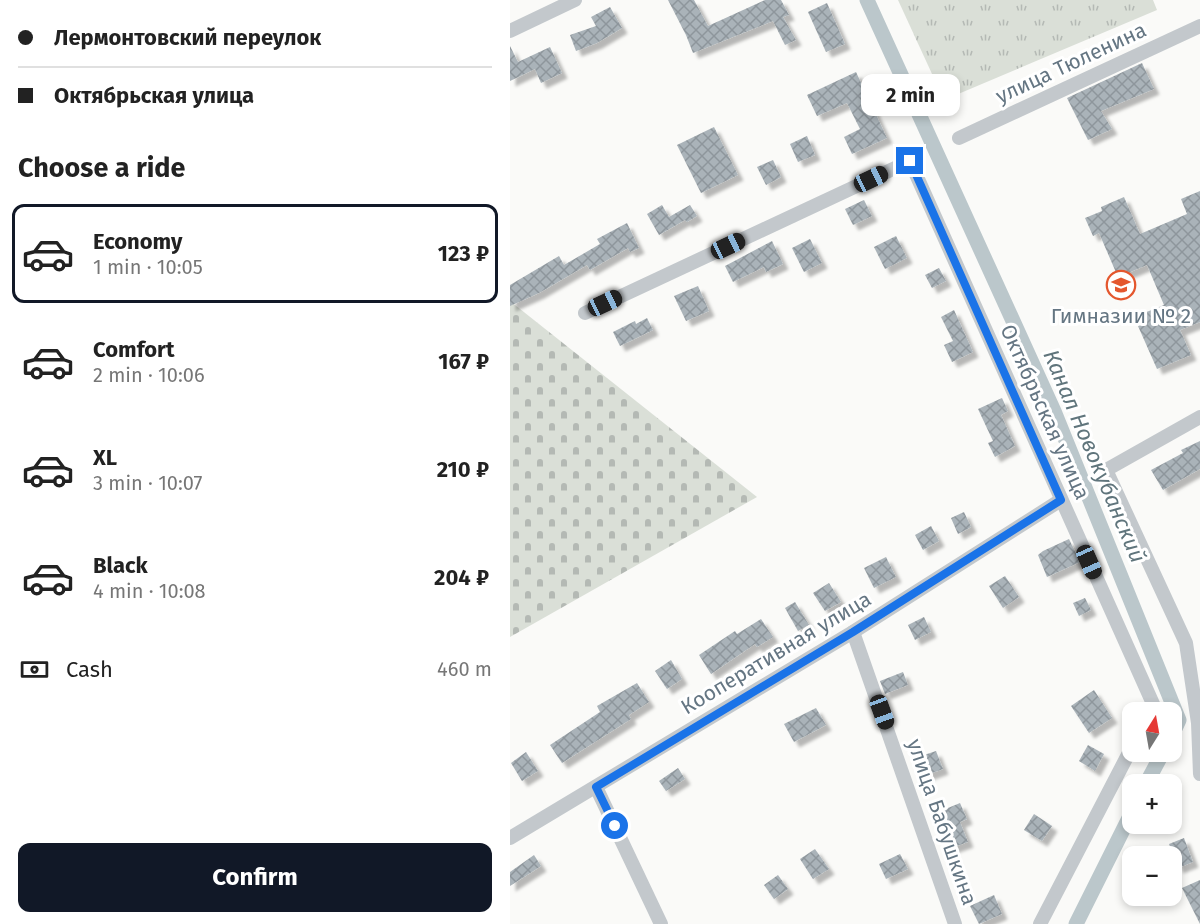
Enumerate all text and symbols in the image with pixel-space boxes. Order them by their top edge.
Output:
street label: улица Тюленина [992,17,1150,109]
text: Лермонтовский переулок [54,24,321,51]
callout: 2 min [860,74,960,116]
text: Октябрьская улица [54,82,254,109]
text: 2 min [886,83,935,107]
route end [896,147,923,174]
text: Choose a ride [18,152,185,184]
car [851,163,891,195]
icon: car [21,227,75,281]
text: Economy [93,228,182,255]
car [708,230,748,262]
text: 123 ₽ [438,240,489,267]
text: 1 min · 10:05 [93,255,203,279]
school or university icon: Гимназии № 2 [1105,269,1137,301]
car [585,287,625,319]
place label: Гимназии № 2 [1051,303,1191,329]
street label: Октябрьская улица [995,320,1095,504]
icon: car [21,335,75,389]
text: Comfort [93,336,174,363]
water label: Канал Новокубанский [1037,346,1152,567]
text: 167 ₽ [438,348,489,375]
text: 2 min · 10:06 [93,363,205,387]
icon: car [21,443,75,497]
text: XL [93,444,117,471]
text: 210 ₽ [437,456,489,483]
text: 3 min · 10:07 [93,471,202,495]
car [1073,542,1105,582]
icon: car [21,551,75,605]
text: Black [93,552,148,579]
text: 204 ₽ [434,564,489,591]
text: 4 min · 10:08 [93,579,206,603]
street label: Кооперативная улица [676,586,876,720]
icon: cash [18,653,51,686]
text: Cash [66,656,113,683]
text: 460 m [437,657,492,681]
car [867,692,897,732]
north arrow [1122,702,1182,762]
map controls [1122,702,1182,906]
street label: улица Бабушкина [901,735,983,909]
button: + [1122,774,1182,834]
route start [601,812,628,839]
button: Confirm [18,843,492,912]
button: − [1122,846,1182,906]

